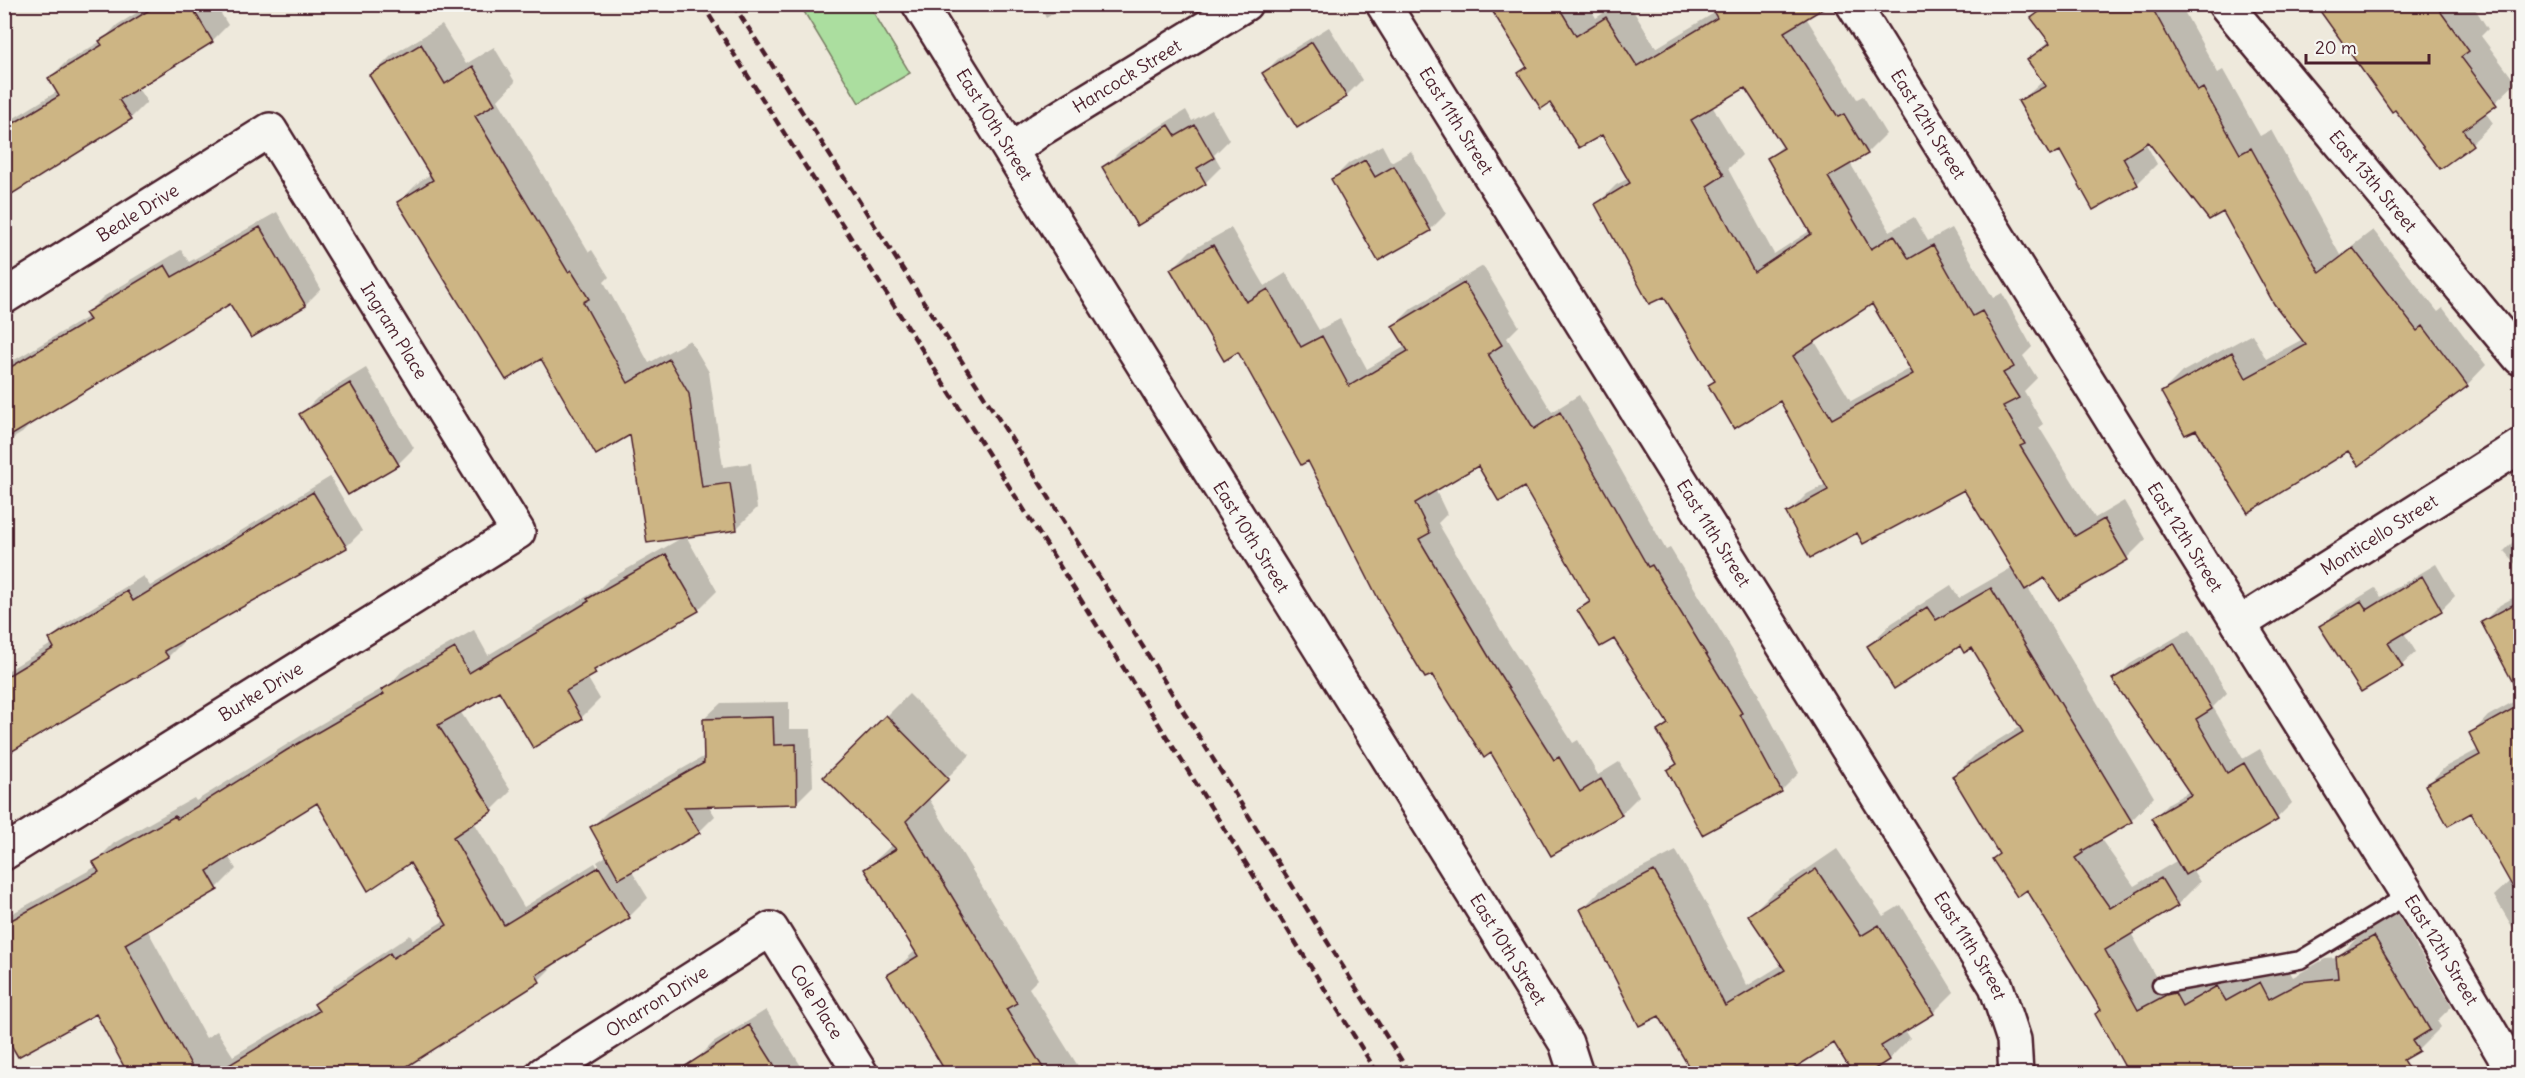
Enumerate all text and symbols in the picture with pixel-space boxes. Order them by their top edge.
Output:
scale bar [2306,27,2429,65]
street label: Hancock Street [1068,34,1185,118]
text: 20 m [2315,36,2357,59]
street label: East 11th Street [1414,63,1499,179]
street label: East 10th Street [951,64,1038,184]
street label: East 12th Street [1886,65,1971,183]
street label: East 13th Street [2324,126,2422,237]
street label: Beale Drive [92,178,183,247]
street label: Ingram Place [356,278,433,383]
street label: East 11th Street [1672,475,1756,591]
street label: East 10th Street [1208,477,1295,597]
street label: East 12th Street [2143,478,2228,596]
street label: Monticello Street [2316,489,2442,580]
street label: Burke Drive [214,657,307,727]
street label: East 11th Street [1929,887,2012,1002]
street label: East 10th Street [1465,889,1552,1009]
street label: East 12th Street [2399,890,2484,1009]
street label: Oharron Drive [601,960,712,1042]
street label: Cole Place [785,960,848,1043]

